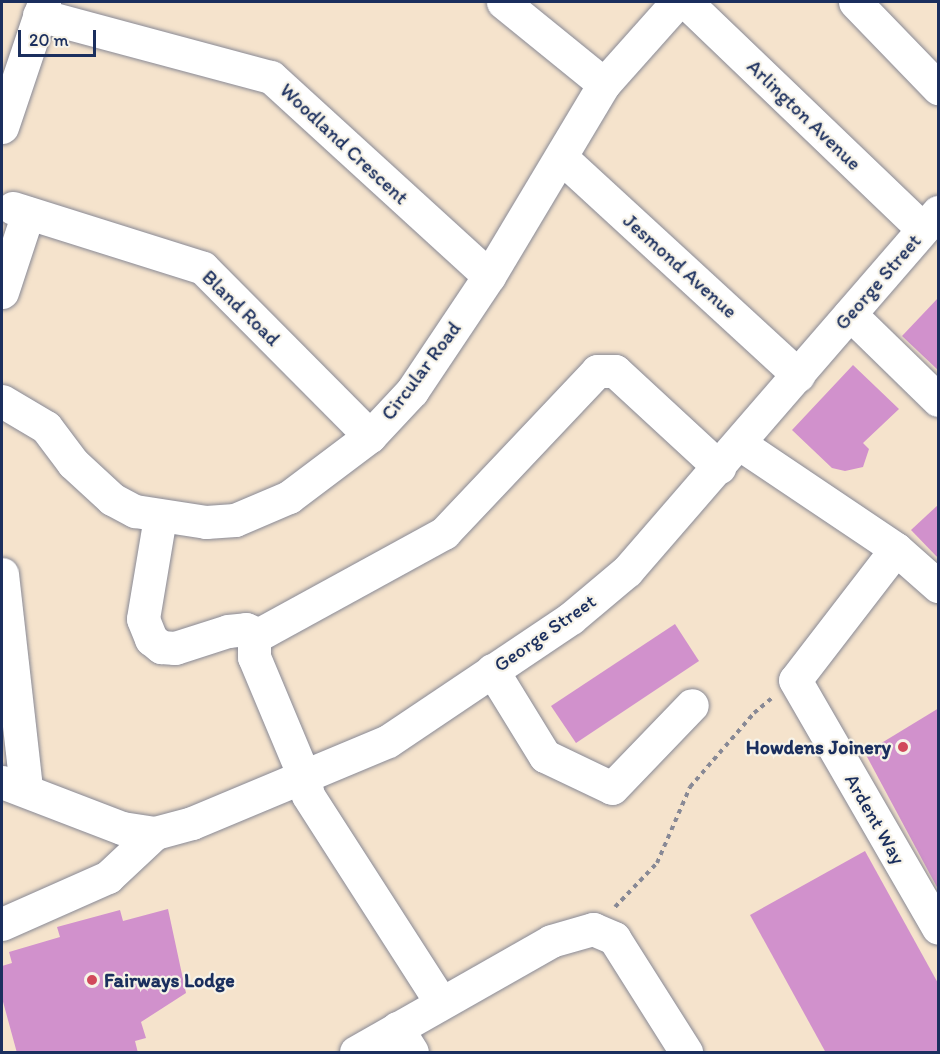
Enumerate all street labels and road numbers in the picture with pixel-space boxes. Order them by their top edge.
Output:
street label: Arlington Avenue [742,55,866,175]
street label: Woodland Crescent [275,78,413,210]
street label: Jesmond Avenue [618,209,742,323]
street label: George Street [830,229,926,335]
street label: Bland Road [197,265,285,351]
street label: Circular Road [376,317,466,425]
street label: George Street [490,589,600,677]
street label: Ardent Way [840,770,910,868]

